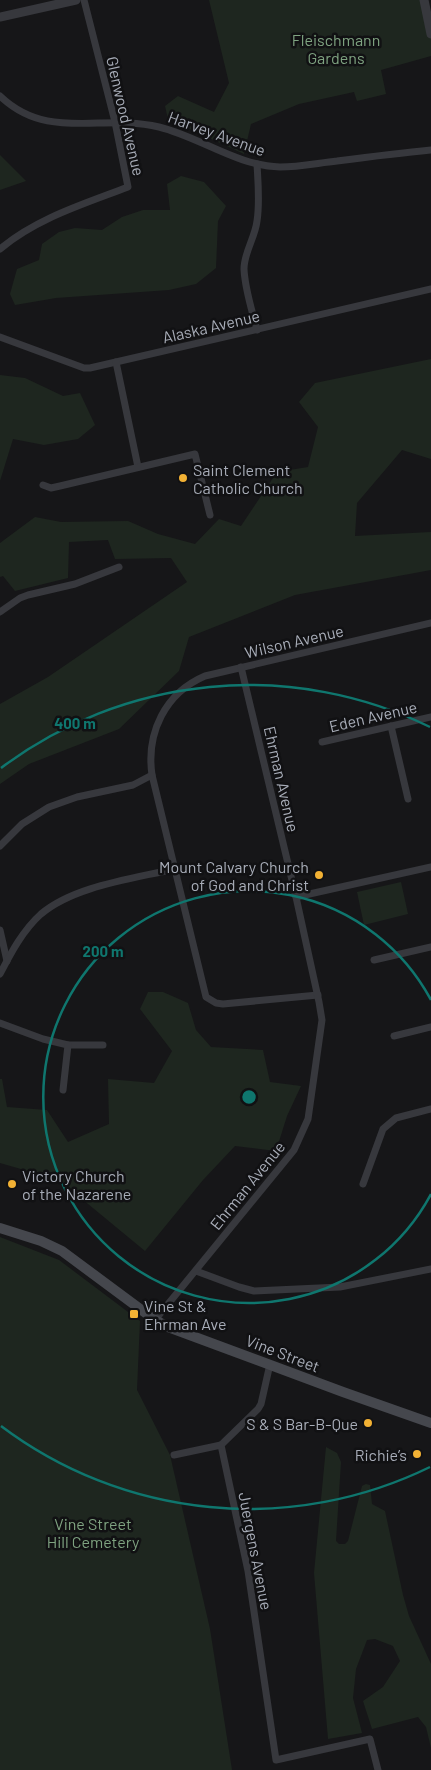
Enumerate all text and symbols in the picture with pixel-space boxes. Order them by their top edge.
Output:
park label: Fleischmann Gardens [292,30,380,67]
street label: Glenwood Avenue [103,54,149,178]
street label: Harvey Avenue [166,107,268,159]
street label: Alaska Avenue [160,306,262,346]
place label: Saint Clement Catholic Church [193,460,303,497]
marker: Saint Clement Catholic Church [177,472,189,484]
street label: Wilson Avenue [243,620,345,662]
street label: Eden Avenue [327,697,419,735]
text: 400 m [54,714,96,732]
street label: Ehrman Avenue [261,724,303,834]
place label: Mount Calvary Church of God and Christ [159,857,309,894]
marker: Mount Calvary Church of God and Christ [313,869,325,881]
text: 200 m [82,942,124,960]
centre of rings [240,1088,258,1106]
street label: Ehrman Avenue [206,1137,288,1233]
place label: Victory Church of the Nazarene [22,1166,131,1203]
marker: Victory Church of the Nazarene [6,1178,18,1190]
place label: Vine St & Ehrman Ave [144,1296,226,1333]
marker: Vine St & Ehrman Ave [128,1308,140,1320]
street label: Vine Street [243,1330,323,1376]
place label: S & S Bar-B-Que [246,1414,358,1433]
marker: S & S Bar-B-Que [362,1417,374,1429]
place label: Richie’s [355,1445,407,1464]
marker: Richie’s [411,1448,423,1460]
street label: Juergens Avenue [235,1491,277,1611]
park label: Vine Street Hill Cemetery [47,1514,140,1551]

